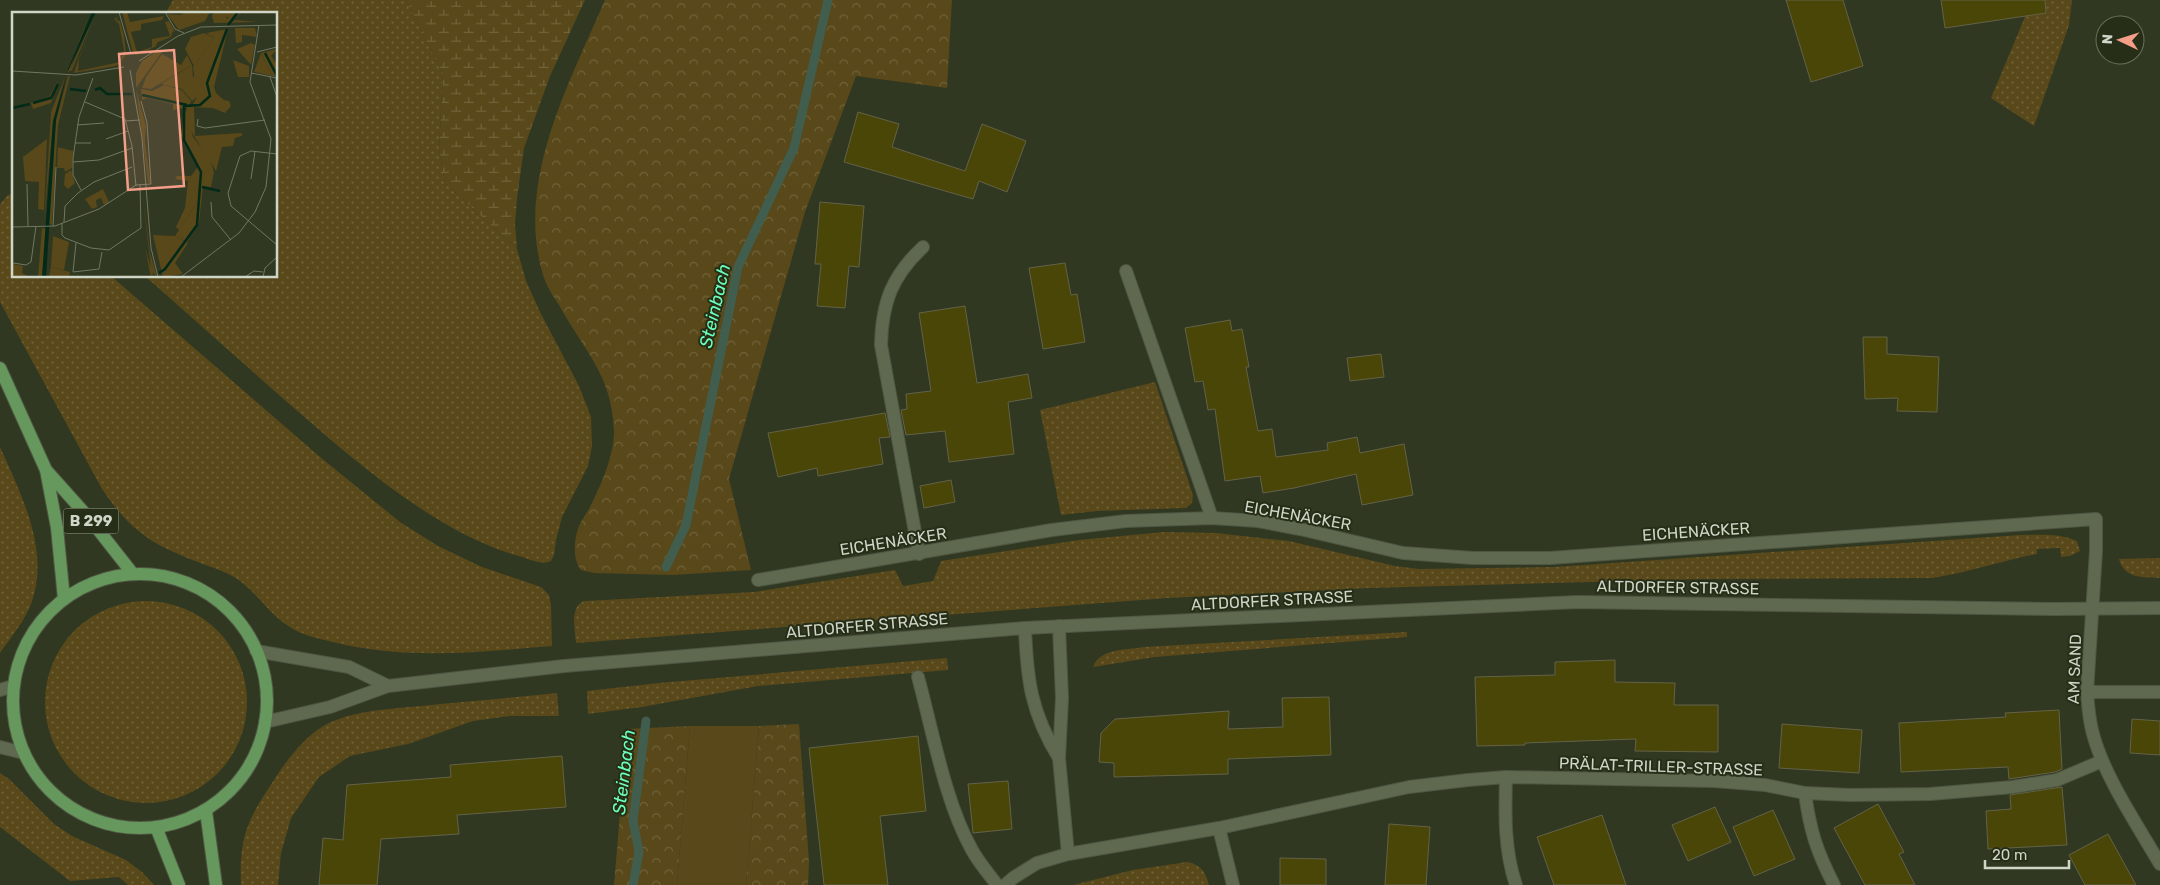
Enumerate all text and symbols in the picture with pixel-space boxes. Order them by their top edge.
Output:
inset map [12,12,278,278]
north arrow [2095,15,2145,65]
text: N [2099,34,2116,45]
water label: Steinbach [695,262,735,350]
street label: EICHENÄCKER [1243,497,1353,534]
road number: B 299 [64,508,118,534]
street label: EICHENÄCKER [1642,518,1751,545]
street label: EICHENÄCKER [838,524,948,559]
street label: ALTDORFER STRASSE [1597,577,1759,598]
street label: ALTDORFER STRASSE [1190,587,1354,614]
street label: ALTDORFER STRASSE [785,609,949,642]
street label: AM SAND [2064,634,2085,704]
water label: Steinbach [608,728,640,816]
street label: PRÄLAT-TRILLER-STRASSE [1559,753,1763,780]
scale bar [1985,838,2069,870]
text: 20 m [1992,846,2027,864]

